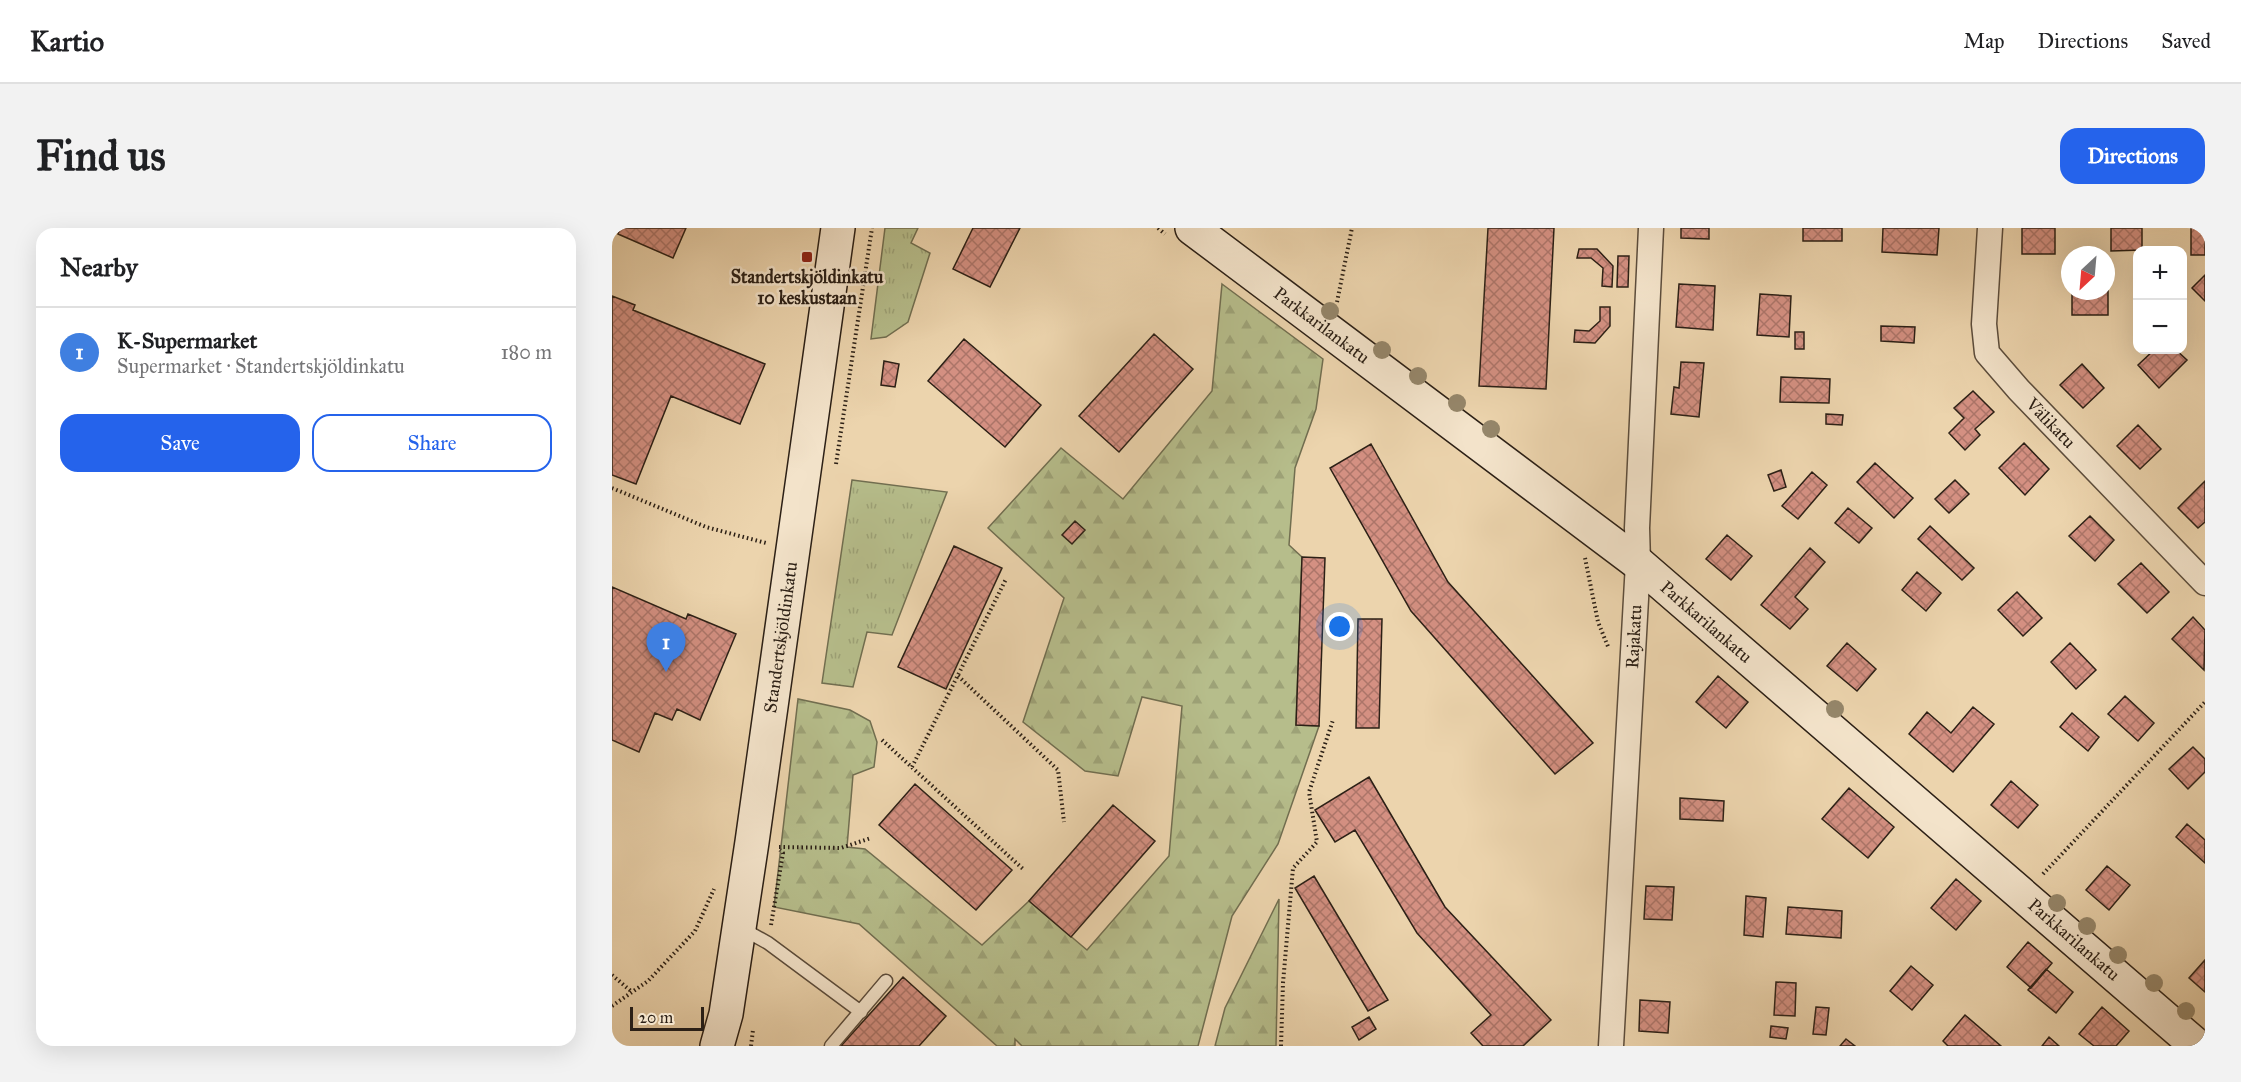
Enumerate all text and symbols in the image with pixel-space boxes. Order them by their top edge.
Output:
text: Kartio [30,24,104,59]
text: Map [1964,28,2005,54]
text: Directions [2038,28,2128,54]
text: Saved [2161,28,2211,54]
button: Directions [2060,128,2205,184]
text: Find us [36,130,166,182]
north arrow [2061,246,2115,300]
map controls [2133,246,2187,354]
button: + [2133,246,2187,300]
marker: Standertskjöldinkatu 10 keskustaan [800,250,814,264]
text: Nearby [60,251,138,283]
place label: Standertskjöldinkatu 10 keskustaan [731,266,884,309]
street label: Parkkarilankatu [1269,282,1374,369]
button: − [2133,300,2187,354]
text: K-Supermarket [117,327,257,354]
text: 1 [76,340,83,364]
text: 180 m [501,340,552,364]
text: Supermarket · Standertskjöldinkatu [117,354,405,378]
street label: Välikatu [2021,392,2080,453]
button: Save [60,414,300,472]
button: Share [312,414,552,472]
street label: Standertskjöldinkatu [759,560,802,714]
street label: Parkkarilankatu [1656,576,1757,668]
street label: Rajakatu [1621,604,1647,669]
your location [1325,612,1354,641]
pin: 1 [646,622,686,672]
street label: Parkkarilankatu [2024,894,2125,986]
scale bar [630,1004,704,1032]
text: 20 m [639,1008,673,1027]

